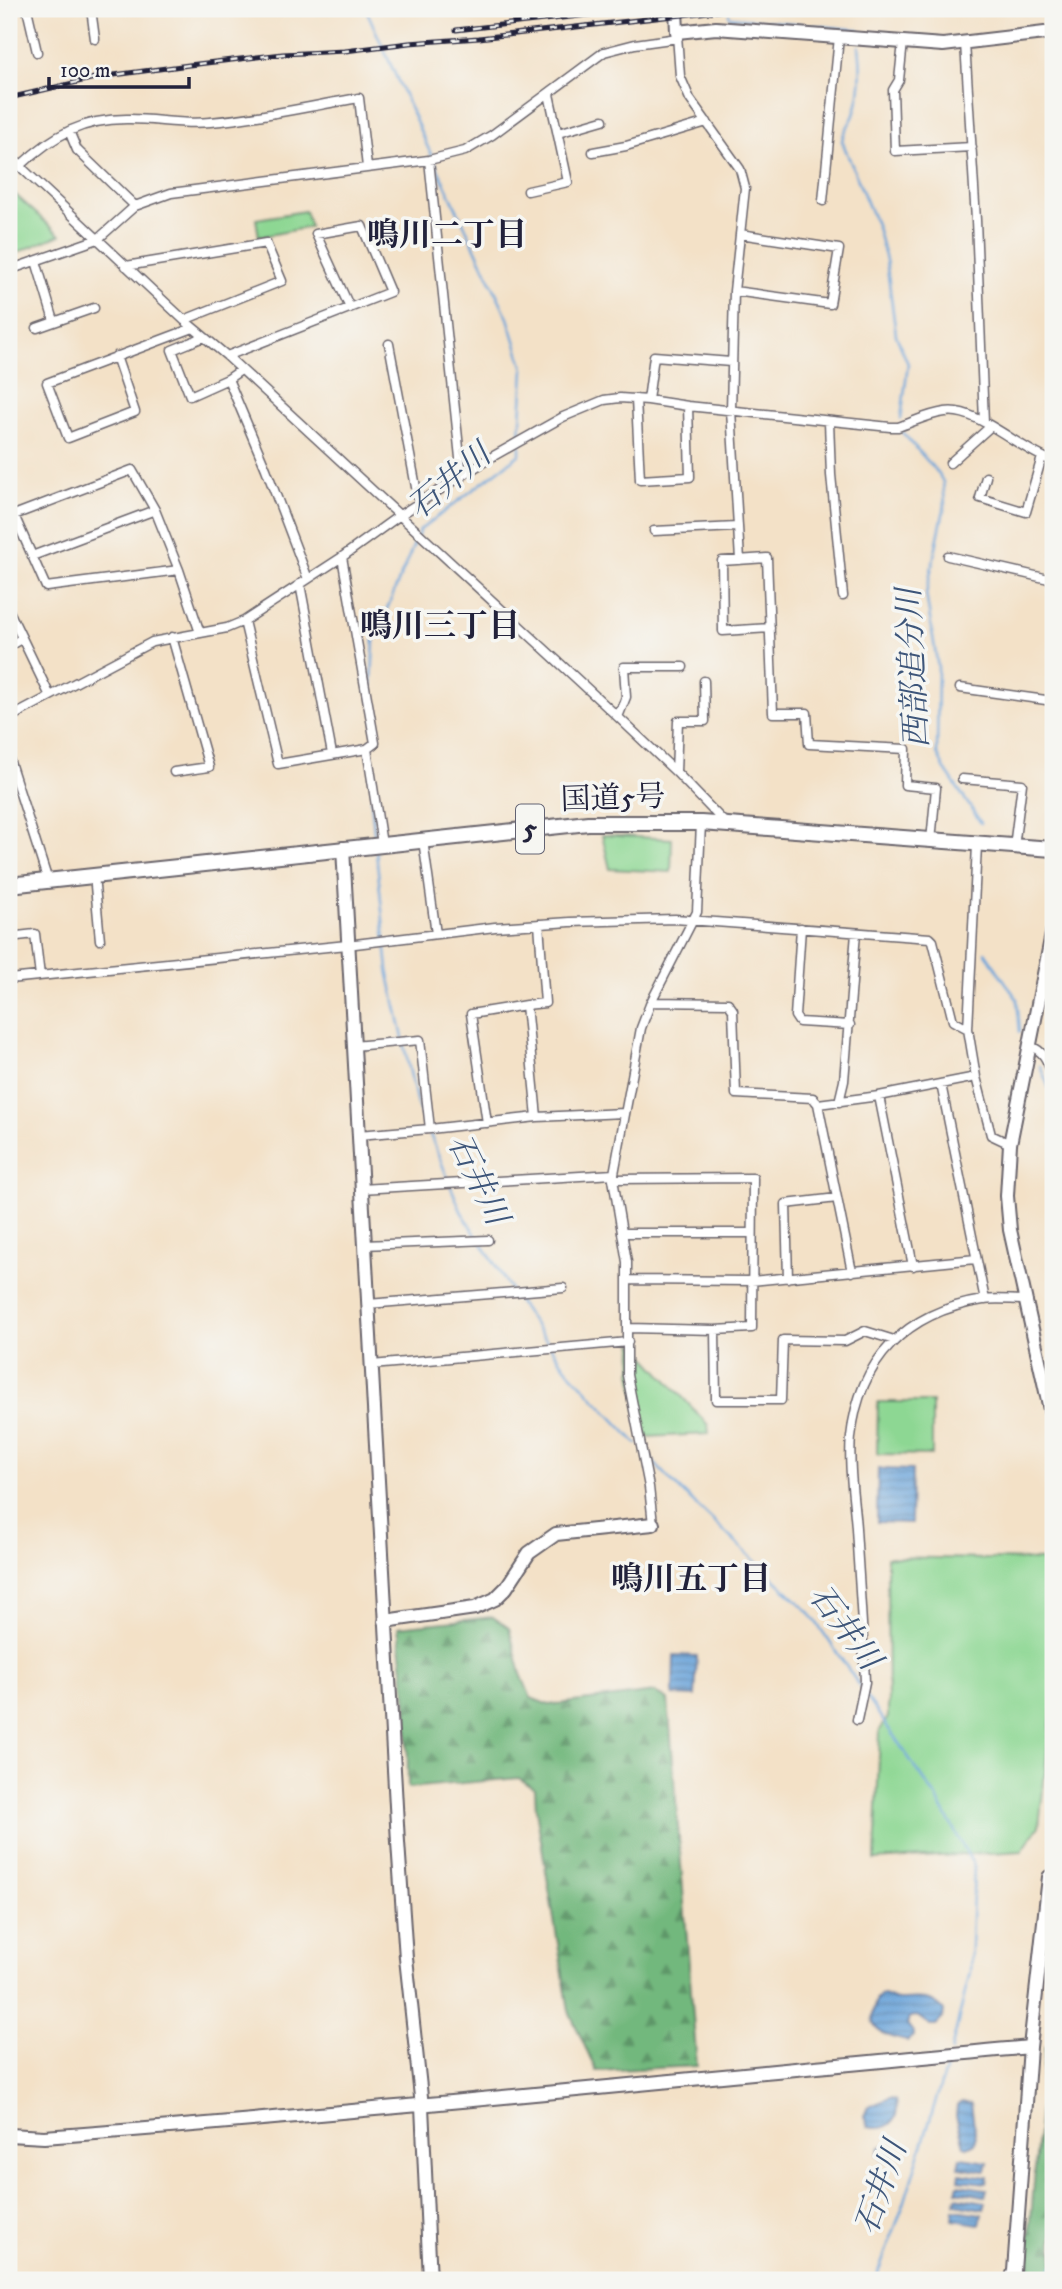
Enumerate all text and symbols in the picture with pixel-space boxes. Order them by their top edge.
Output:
scale bar [49,46,189,90]
text: 100 m [60,58,111,84]
district label: 鳴川二丁目 [367,216,527,256]
water label: 石井川 [400,434,502,528]
water label: 西部追分川 [890,584,938,749]
district label: 鳴川三丁目 [360,607,520,647]
street label: 国道5号 [560,779,666,819]
road number: 5 [516,804,544,854]
water label: 石井川 [438,1128,517,1235]
district label: 鳴川五丁目 [611,1560,771,1600]
water label: 石井川 [799,1578,891,1681]
water label: 石井川 [847,2133,918,2240]

